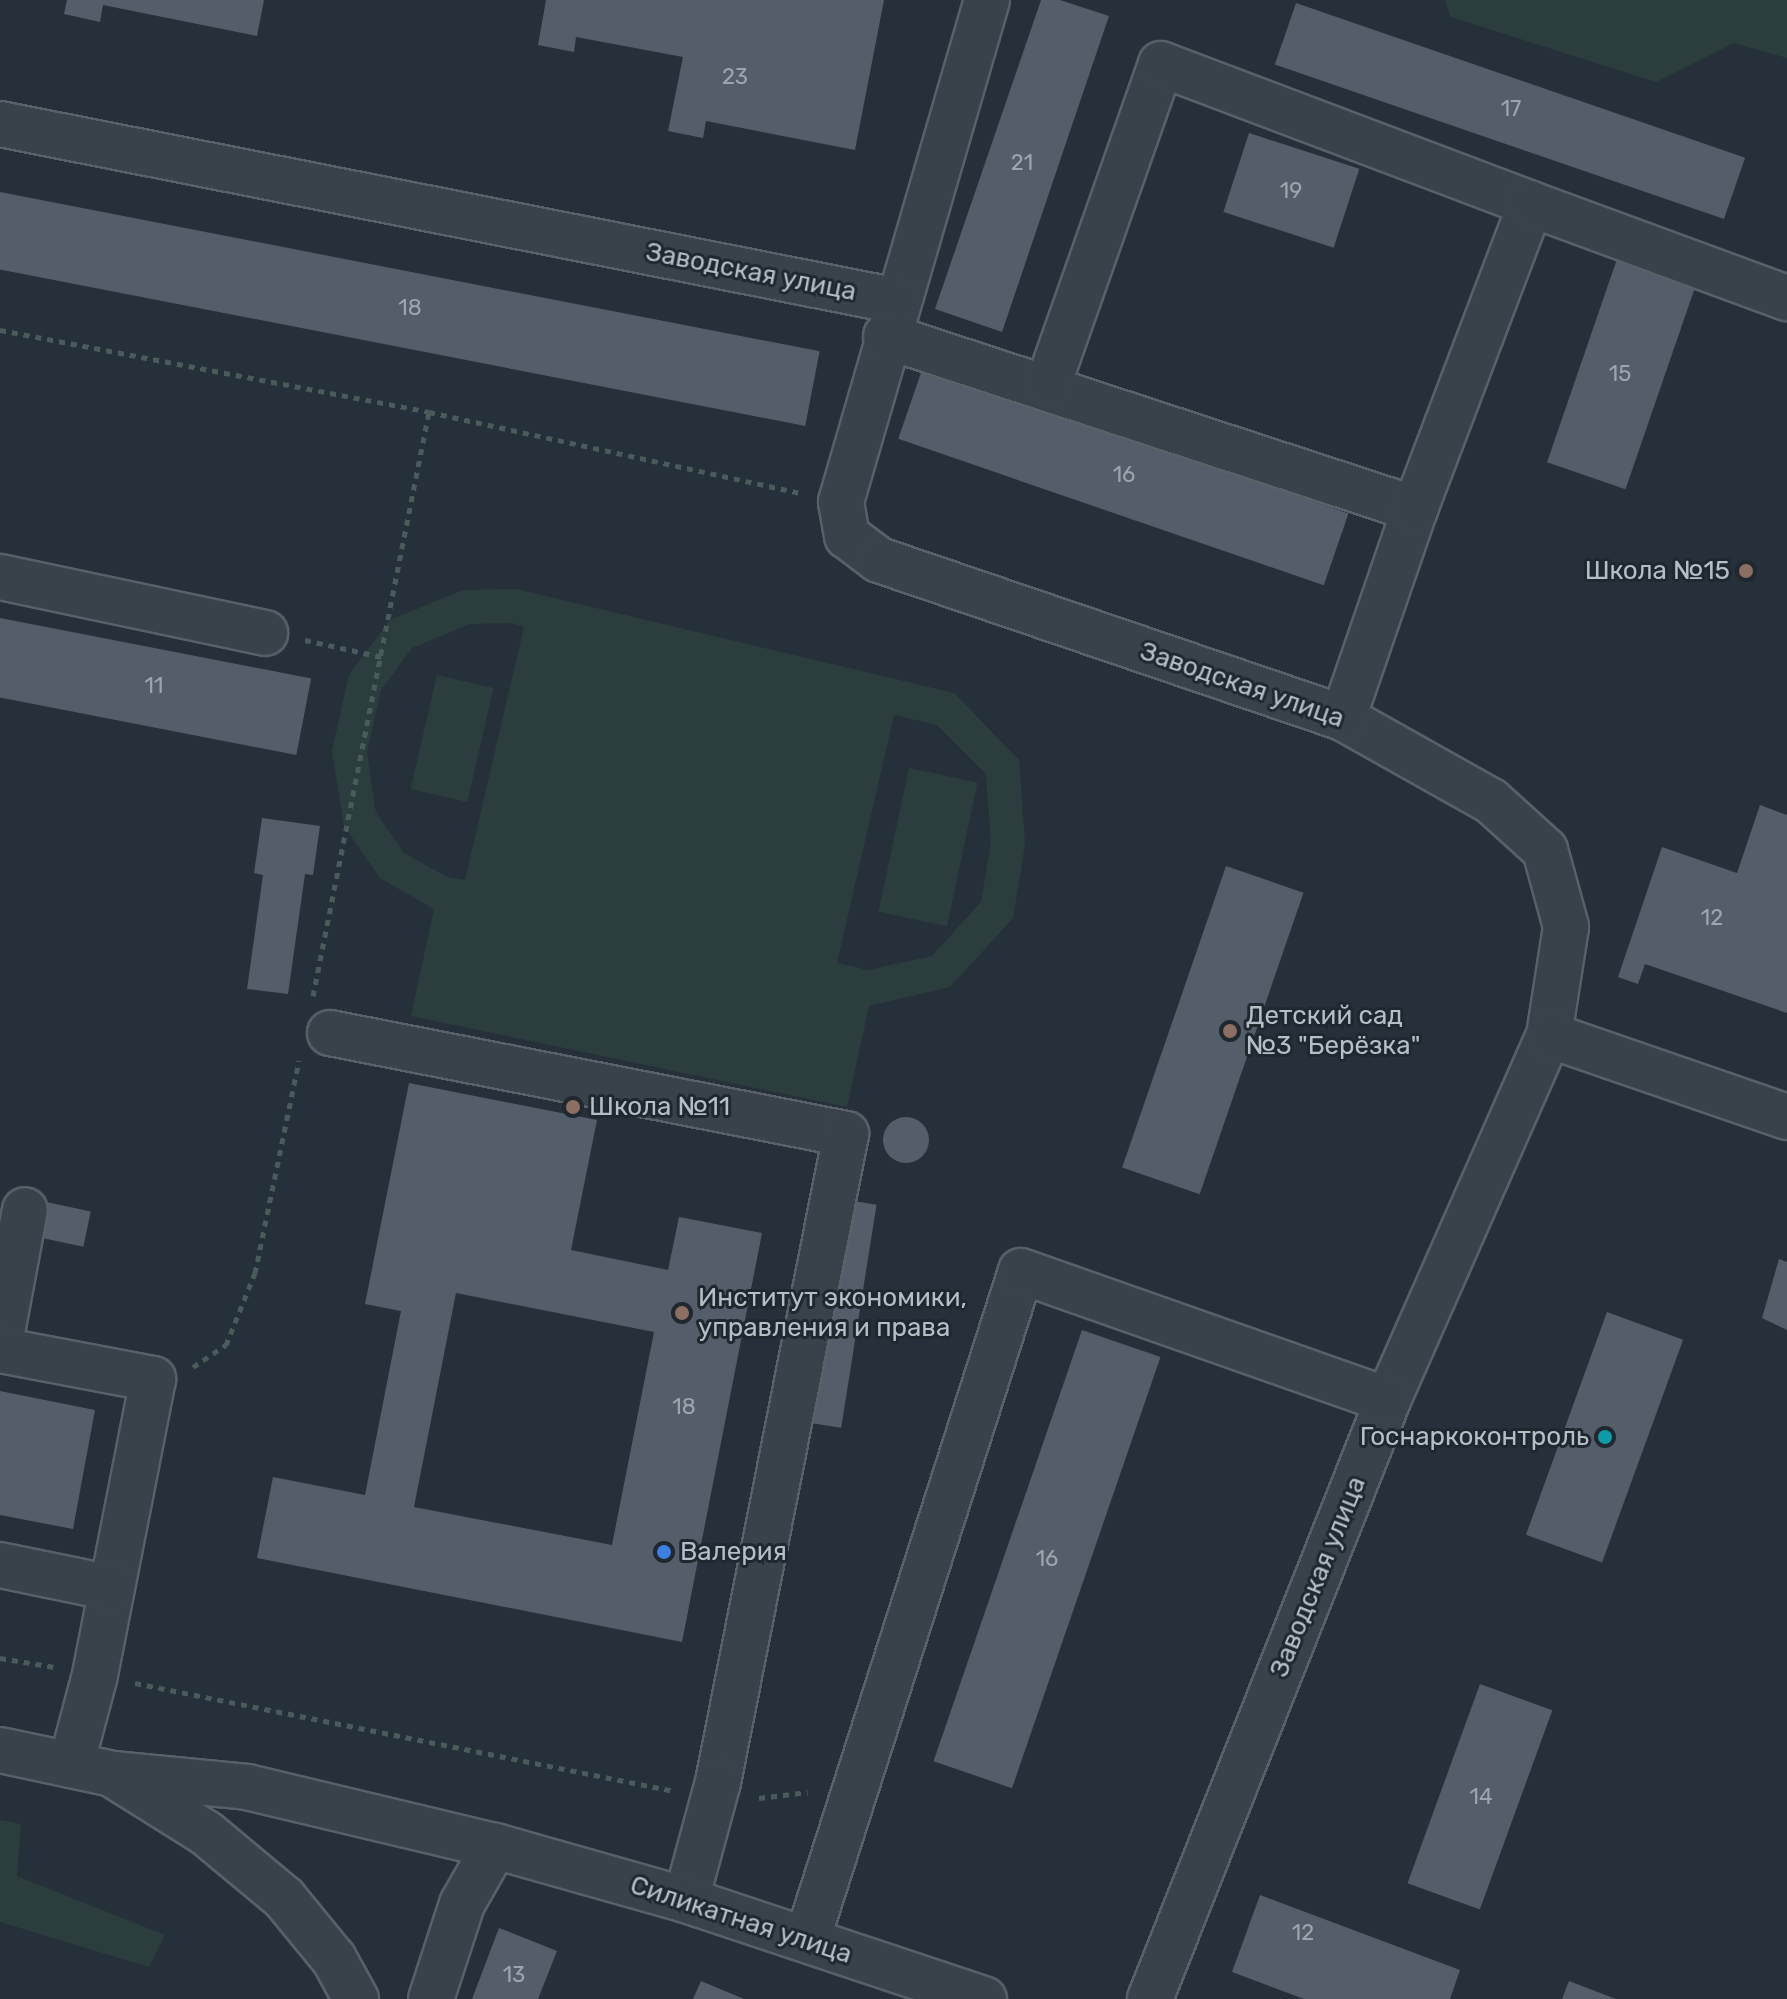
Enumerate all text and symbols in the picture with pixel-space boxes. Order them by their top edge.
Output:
house number: 23 [722,64,748,90]
house number: 17 [1501,96,1521,122]
house number: 21 [1011,150,1033,176]
house number: 19 [1280,178,1302,204]
street label: Заводская улица [643,236,859,308]
house number: 18 [398,295,422,321]
house number: 15 [1609,361,1631,387]
house number: 16 [1113,462,1135,488]
place label: Школа №15 [1585,555,1730,587]
marker: Школа №15 [1737,562,1755,580]
street label: Заводская улица [1136,635,1348,735]
house number: 11 [145,673,163,699]
house number: 12 [1701,905,1723,931]
place label: Детский сад №3 "Берёзка" [1246,1000,1420,1062]
marker: Детский сад №3 "Берёзка" [1221,1022,1239,1040]
place label: Школа №11 [589,1091,730,1123]
marker: Школа №11 [564,1098,582,1116]
place label: Институт экономики, управления и права [698,1282,967,1344]
marker: Институт экономики, управления и права [673,1304,691,1322]
house number: 18 [672,1394,696,1420]
place label: Госнаркоконтроль [1360,1421,1589,1453]
marker: Госнаркоконтроль [1596,1428,1614,1446]
street label: Заводская улица [1264,1472,1372,1682]
place label: Валерия [680,1536,787,1568]
marker: Валерия [655,1543,673,1561]
house number: 16 [1036,1546,1058,1572]
house number: 14 [1469,1784,1493,1810]
street label: Силикатная улица [626,1869,856,1971]
house number: 12 [1292,1920,1314,1946]
house number: 13 [503,1962,525,1988]

